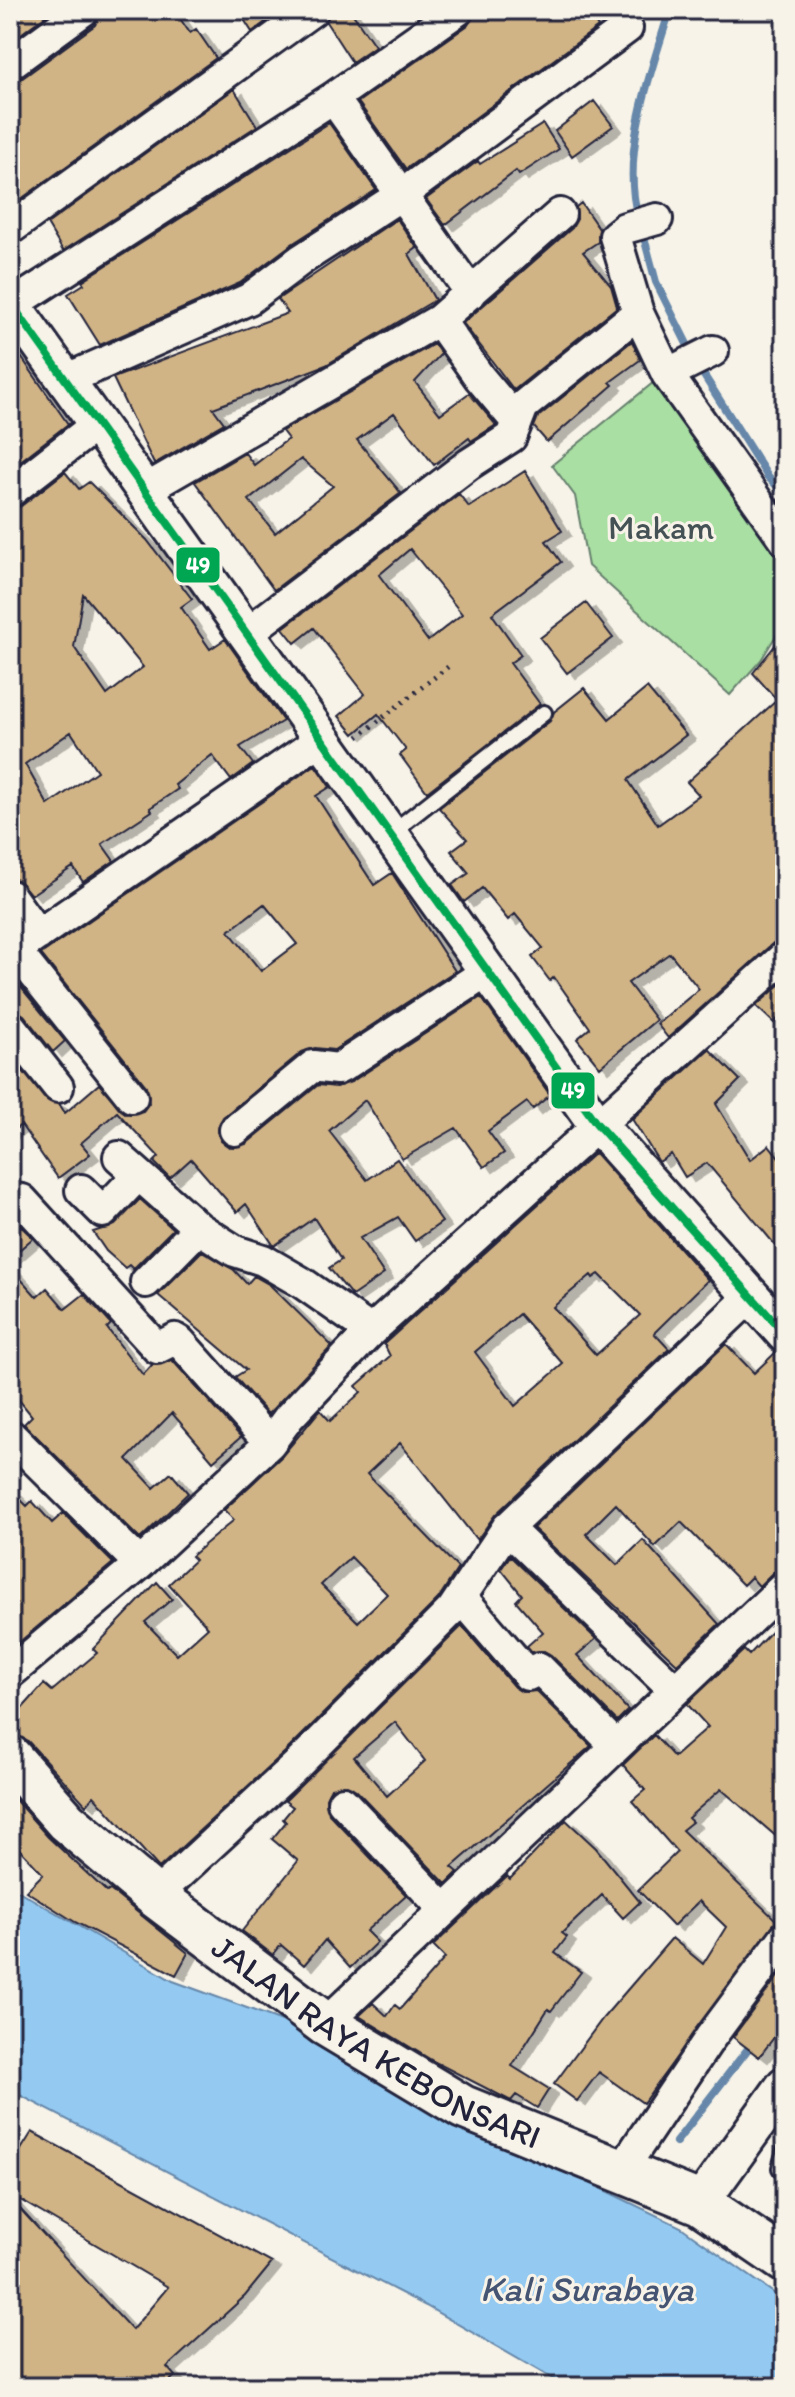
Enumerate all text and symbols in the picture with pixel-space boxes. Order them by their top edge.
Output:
park label: Makam [608,507,714,548]
line badge: 49 [175,546,221,584]
text: 49 [186,552,210,579]
line badge: 49 [550,1071,596,1110]
text: 49 [561,1077,585,1104]
street label: JALAN RAYA KEBONSARI [204,1926,547,2157]
water label: Kali Surabaya [480,2267,694,2310]

